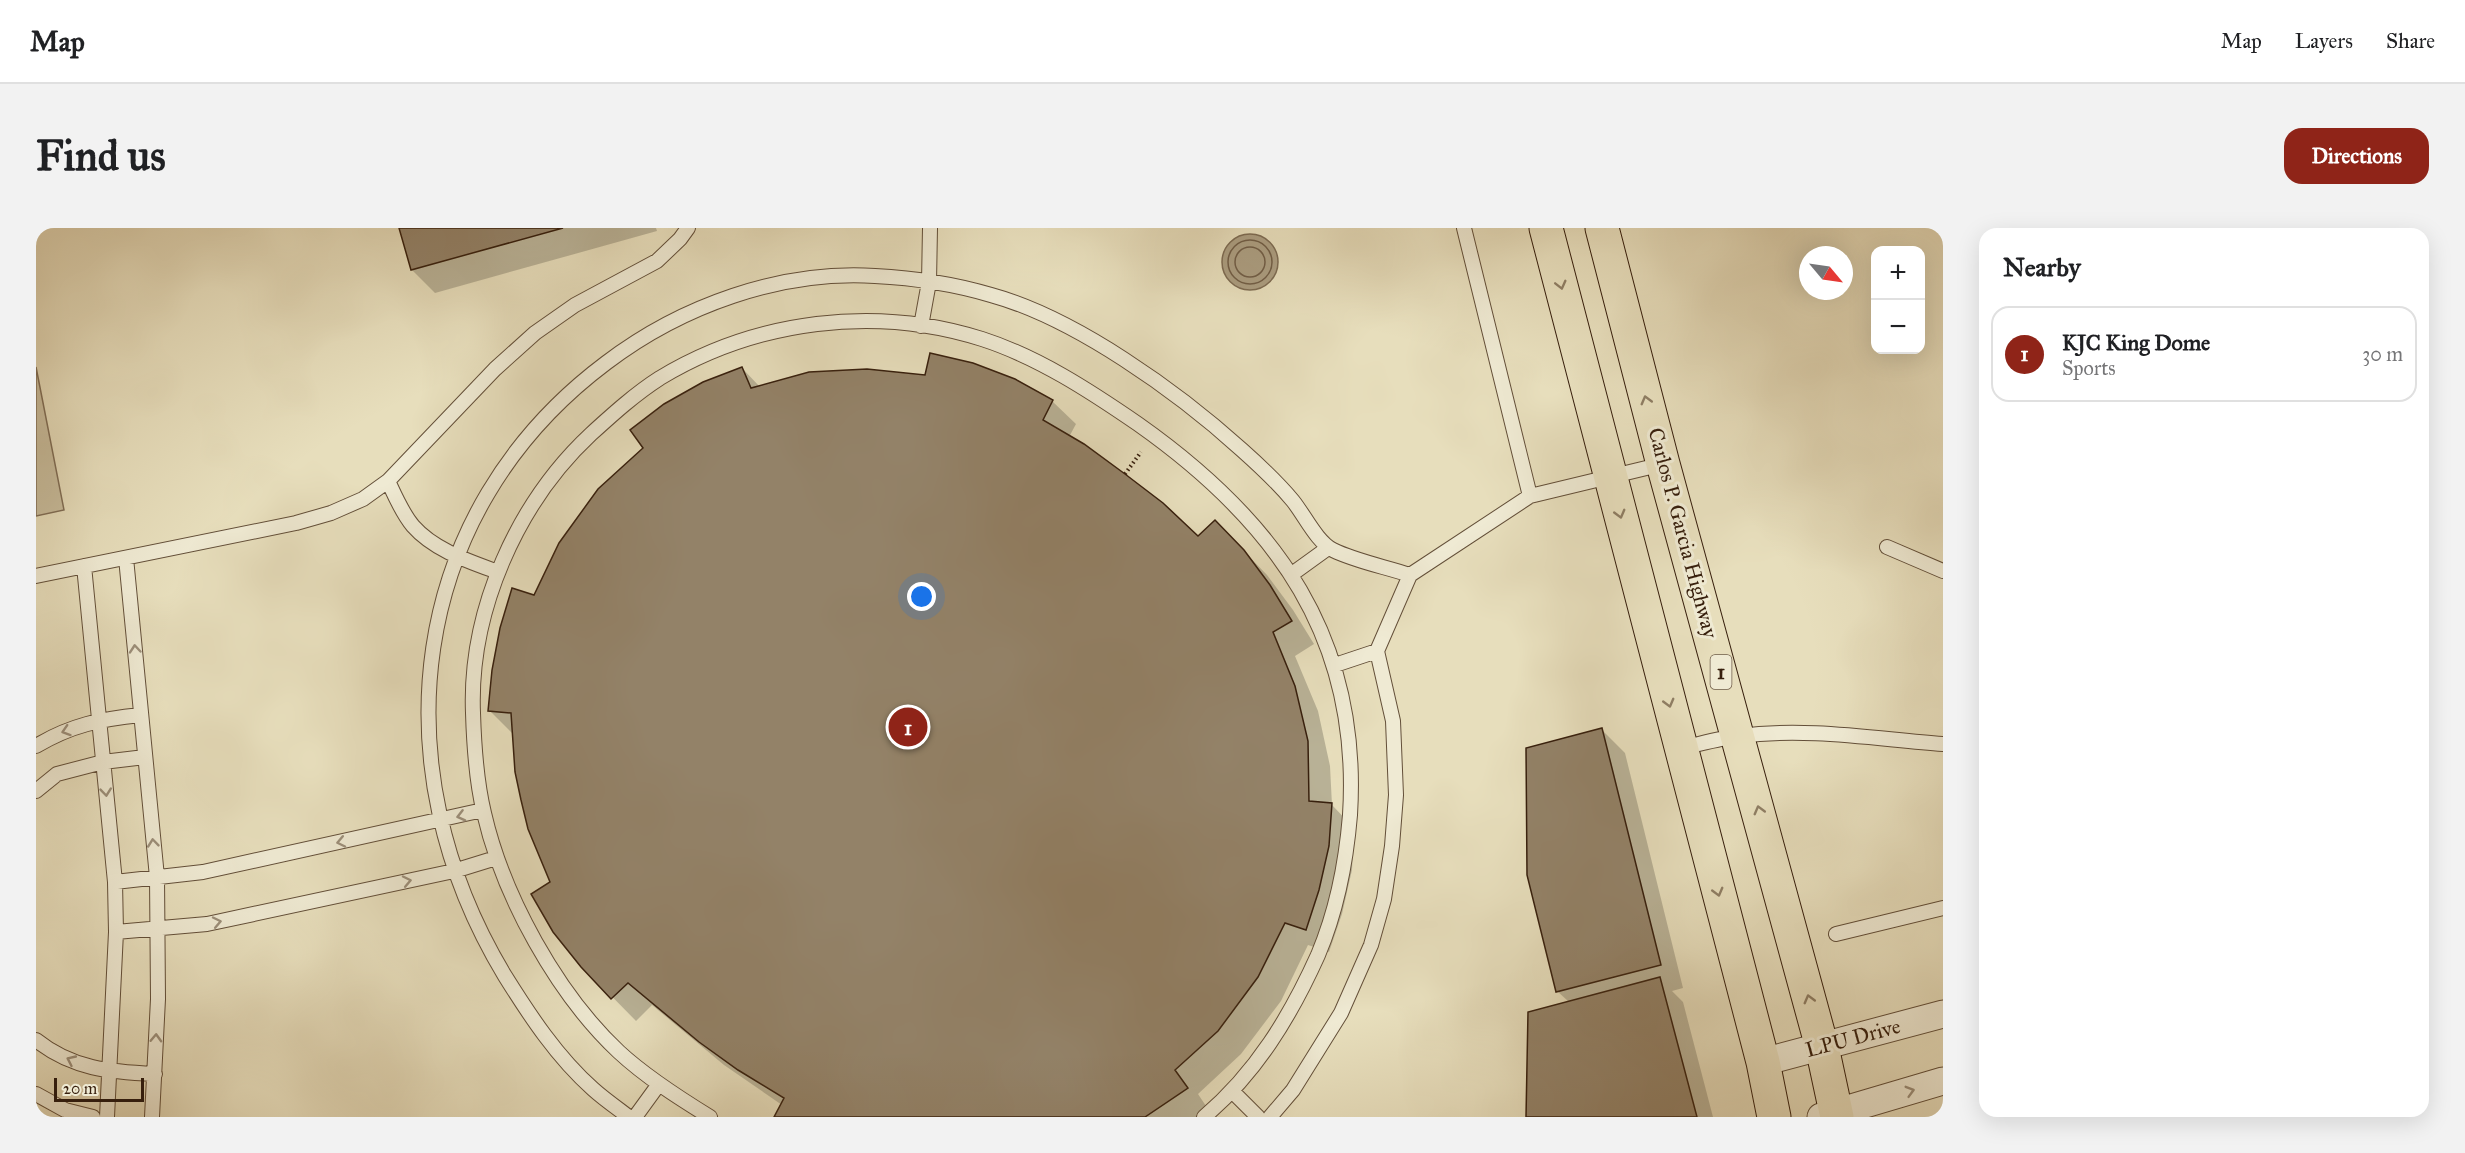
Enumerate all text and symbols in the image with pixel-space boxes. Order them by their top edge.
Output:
text: Map [30,24,85,59]
text: Map [2221,28,2262,54]
text: Layers [2295,28,2353,54]
text: Share [2386,28,2435,54]
button: Directions [2284,128,2429,184]
text: Find us [36,130,166,182]
north arrow [1799,246,1853,300]
map controls [1871,246,1925,354]
button: + [1871,246,1925,300]
text: Nearby [2003,251,2081,283]
one-way arrow [1554,279,1566,289]
button: − [1871,300,1925,354]
text: KJC King Dome [2062,329,2210,356]
text: 1 [2021,342,2028,366]
text: 30 m [2362,342,2403,366]
text: Sports [2062,356,2116,380]
one-way arrow [1641,395,1653,406]
street label: Carlos P. Garcia Highway [1642,425,1724,642]
one-way arrow [1612,509,1625,519]
your location [907,582,936,611]
one-way arrow [129,644,142,653]
road number: 1 [1710,655,1732,689]
one-way arrow [1662,697,1674,708]
pin: 1 [888,704,928,750]
one-way arrow [62,723,72,736]
one-way arrow [99,787,112,796]
one-way arrow [1754,806,1766,816]
one-way arrow [457,808,467,821]
one-way arrow [337,835,347,848]
one-way arrow [148,838,160,847]
one-way arrow [402,875,412,888]
one-way arrow [1711,886,1724,896]
one-way arrow [211,916,221,929]
one-way arrow [1804,994,1817,1004]
street label: LPU Drive [1803,1013,1904,1063]
one-way arrow [150,1033,163,1042]
one-way arrow [66,1055,77,1067]
scale bar [54,1075,144,1102]
text: 20 m [63,1079,97,1098]
one-way arrow [1904,1086,1915,1098]

